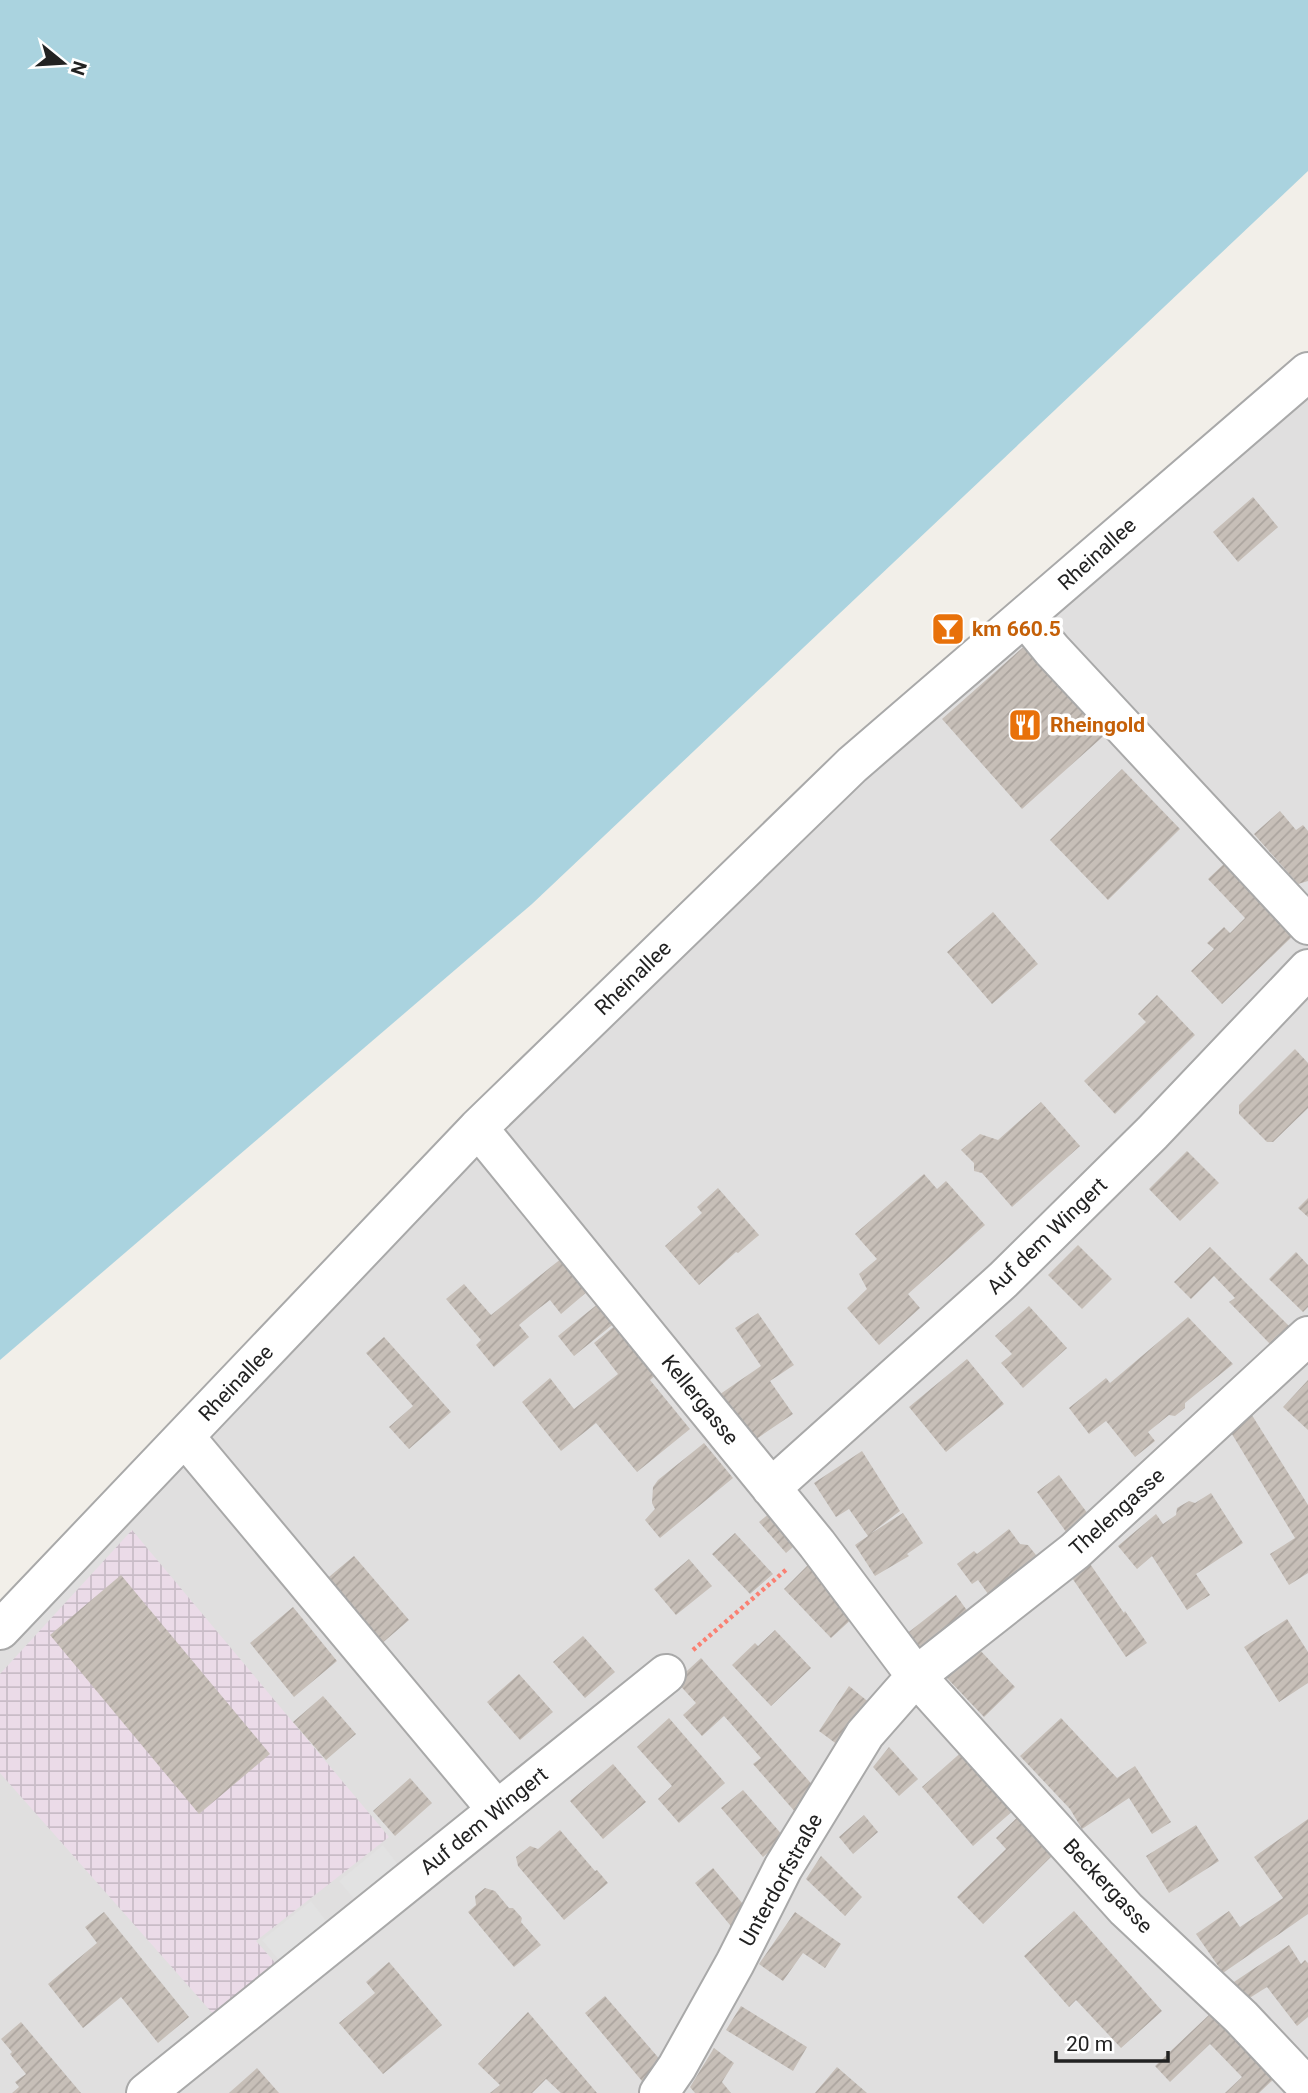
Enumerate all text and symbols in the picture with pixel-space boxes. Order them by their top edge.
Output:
north arrow [28,28,98,98]
text: N [66,58,92,78]
street label: Rheinallee [1053,513,1141,595]
bar icon: km 660.5 [929,610,967,648]
place label: km 660.5 [972,617,1061,641]
restaurant icon: Rheingold [1006,706,1044,744]
place label: Rheingold [1050,713,1145,737]
street label: Rheinallee [590,936,676,1020]
street label: Auf dem Wingert [982,1173,1112,1299]
street label: Rheinallee [194,1340,278,1426]
street label: Kellergasse [657,1350,743,1450]
street label: Thelengasse [1065,1463,1169,1561]
street label: Auf dem Wingert [415,1762,553,1880]
street label: Unterdorfstraße [735,1809,827,1951]
street label: Beckergasse [1058,1834,1158,1938]
scale bar [1056,2020,1168,2064]
text: 20 m [1066,2032,1113,2056]

